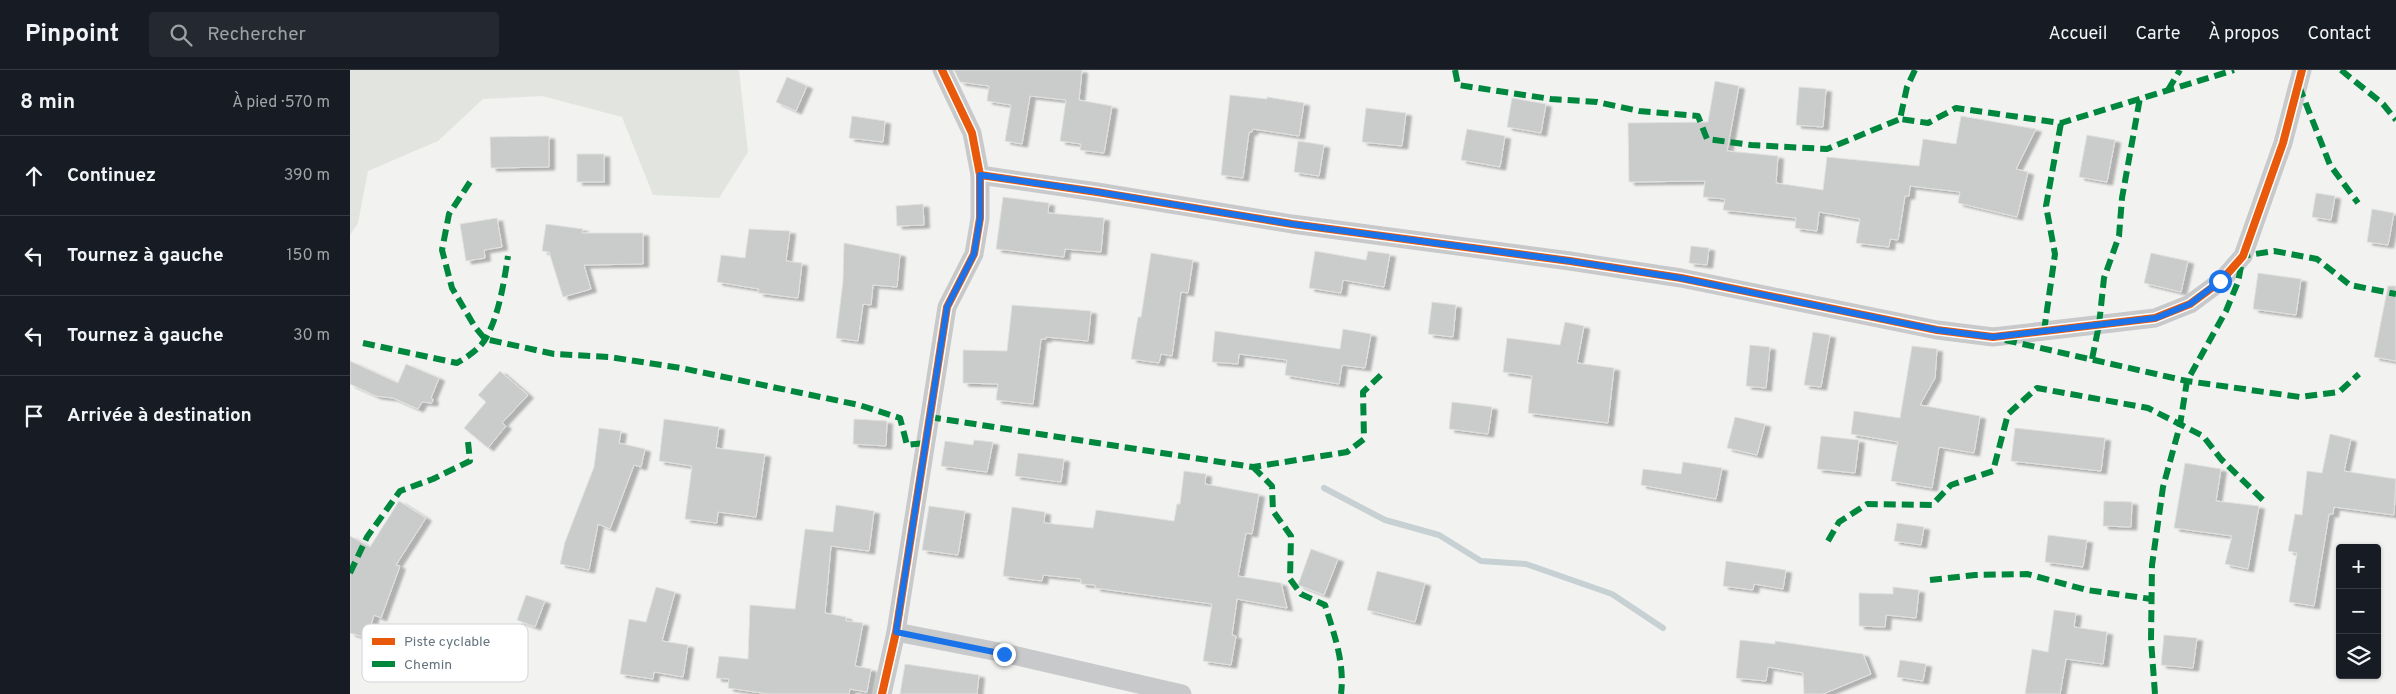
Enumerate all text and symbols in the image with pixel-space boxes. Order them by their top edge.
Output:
search box [149,12,499,57]
text: Pinpoint [25,20,119,50]
icon: search [167,21,195,49]
text: Rechercher [207,23,306,47]
text: Accueil [2048,23,2107,46]
text: Carte [2135,23,2180,46]
text: À propos [2208,23,2279,46]
text: Contact [2307,23,2371,46]
text: 8 min [20,89,75,116]
text: À pied · 570 m [232,93,330,113]
icon: ahead [20,162,48,190]
text: Continuez [67,164,156,188]
text: 390 m [284,166,330,186]
icon: left [20,242,48,270]
text: Tournez à gauche [67,244,224,268]
text: 150 m [287,246,330,266]
route start [2209,270,2232,293]
icon: left [20,322,48,350]
text: Tournez à gauche [67,324,224,348]
text: 30 m [293,326,330,346]
icon: arrive [20,402,48,430]
text: Arrivée à destination [67,404,252,428]
map controls [2336,544,2381,679]
button: + [2336,544,2381,589]
button: − [2336,589,2381,634]
legend [362,624,528,682]
text: Piste cyclable [404,634,490,651]
button: layers [2336,634,2381,679]
route end [993,643,1016,666]
text: Chemin [404,657,452,674]

